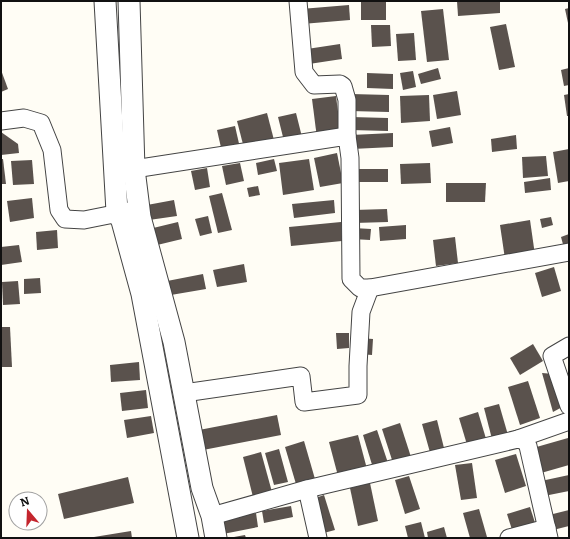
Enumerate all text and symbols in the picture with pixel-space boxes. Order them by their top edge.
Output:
north arrow [8,491,48,531]
text: N [17,492,31,510]

